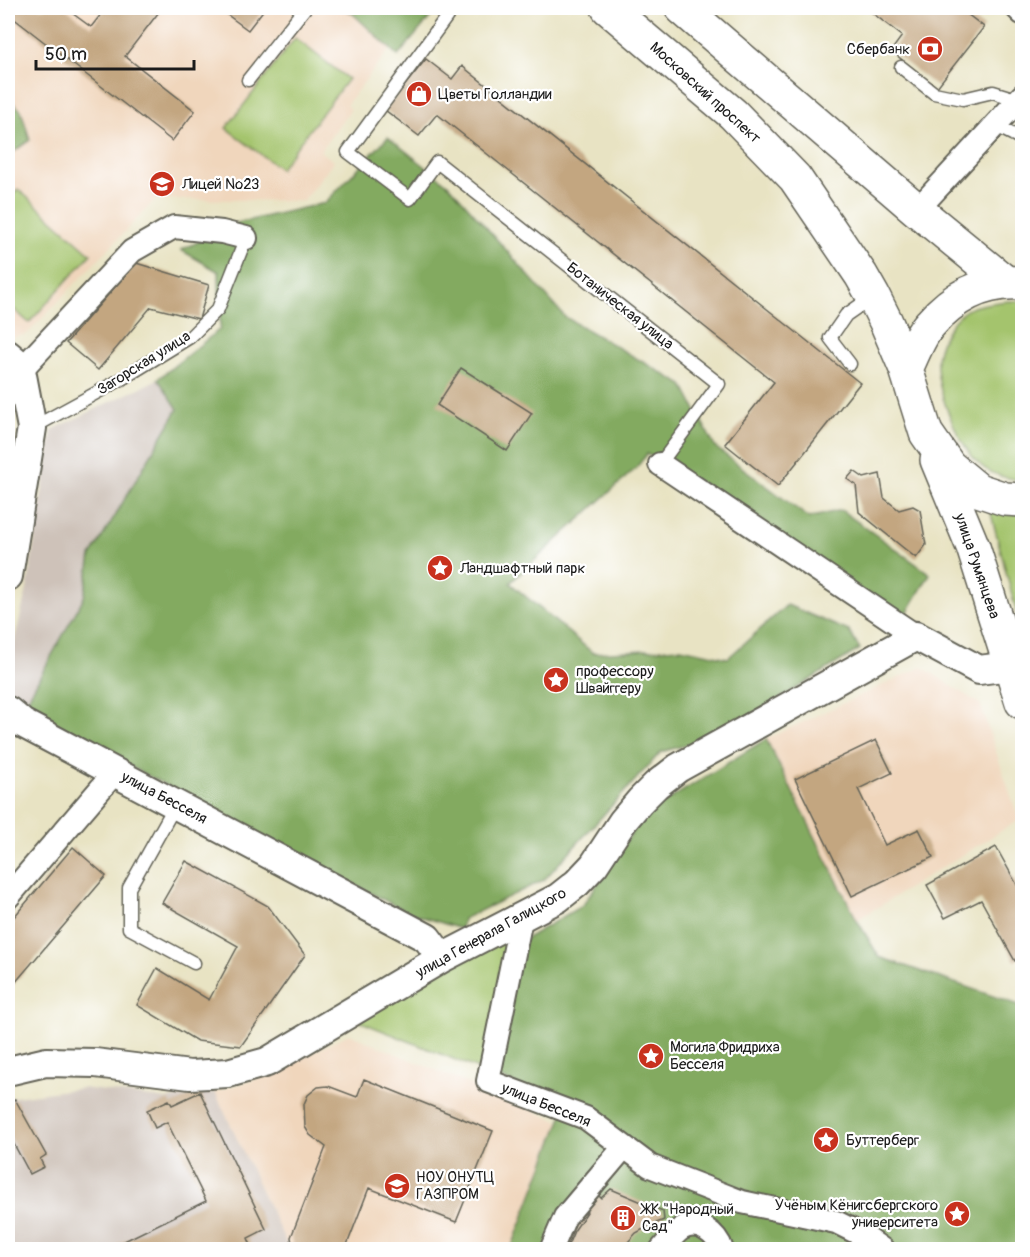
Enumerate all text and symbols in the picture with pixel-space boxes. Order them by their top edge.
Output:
scale bar [36,33,194,71]
bank icon: Сбербанк [915,34,945,64]
street label: Московский проспект [646,38,765,148]
place label: Сбербанк [847,40,910,59]
text: 50 m [45,43,87,66]
shop icon: Цветы Голландии [404,79,434,109]
place label: Цветы Голландии [438,85,552,104]
school or university icon: Лицей №23 [147,169,177,199]
place label: Лицей №23 [181,175,259,194]
street label: Ботаническая улица [563,258,677,354]
street label: Загорская улица [94,327,194,399]
street label: улица Румянцева [950,510,1004,621]
place icon: Ландшафтный парк [425,553,455,583]
place label: Ландшафтный парк [459,559,585,578]
place label: профессору Швайггеру [576,662,654,698]
place icon: профессору Швайггеру [541,665,571,695]
street label: улица Бесселя [117,767,210,829]
street label: улица Генерала Галицкого [411,884,570,983]
place label: Могила Фридриха Бесселя [670,1038,780,1074]
place icon: Могила Фридриха Бесселя [636,1041,666,1071]
street label: улица Бесселя [498,1078,593,1132]
place icon: Буттерберг [811,1125,841,1155]
place label: Буттерберг [846,1131,919,1150]
place label: НОУ ОНУТЦ ГАЗПРОМ [416,1168,495,1204]
school or university icon: НОУ ОНУТЦ ГАЗПРОМ [382,1171,412,1201]
place label: Учёным Кёнигсбергского университета [775,1196,938,1232]
place icon: Учёным Кёнигсбергского университета [942,1199,972,1229]
place label: ЖК "Народный Сад" [640,1200,734,1236]
building icon: ЖК "Народный Сад" [608,1203,638,1233]

